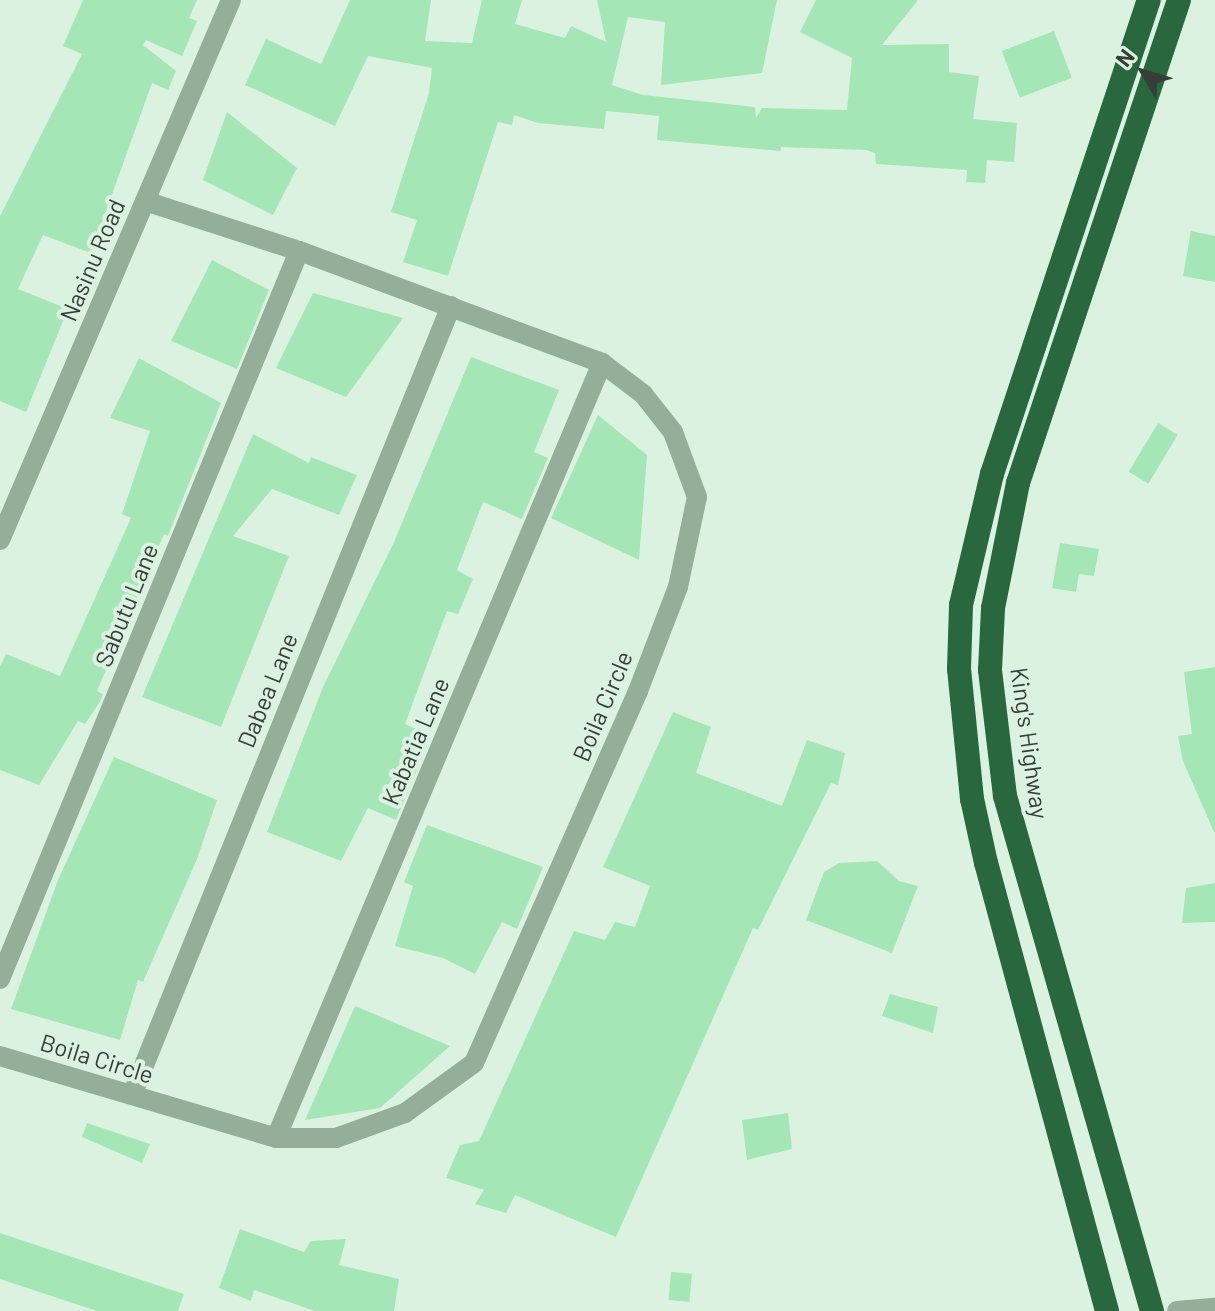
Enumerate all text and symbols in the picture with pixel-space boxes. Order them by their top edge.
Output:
north arrow [1103,32,1183,112]
text: N [1109,43,1139,71]
street label: Nasinu Road [53,195,131,325]
street label: Sabutu Lane [88,539,164,671]
street label: Dabea Lane [231,628,303,752]
street label: Boila Circle [566,647,638,765]
street label: King's Highway [1005,665,1055,821]
street label: Kabatia Lane [375,673,455,809]
street label: Boila Circle [37,1027,157,1089]

